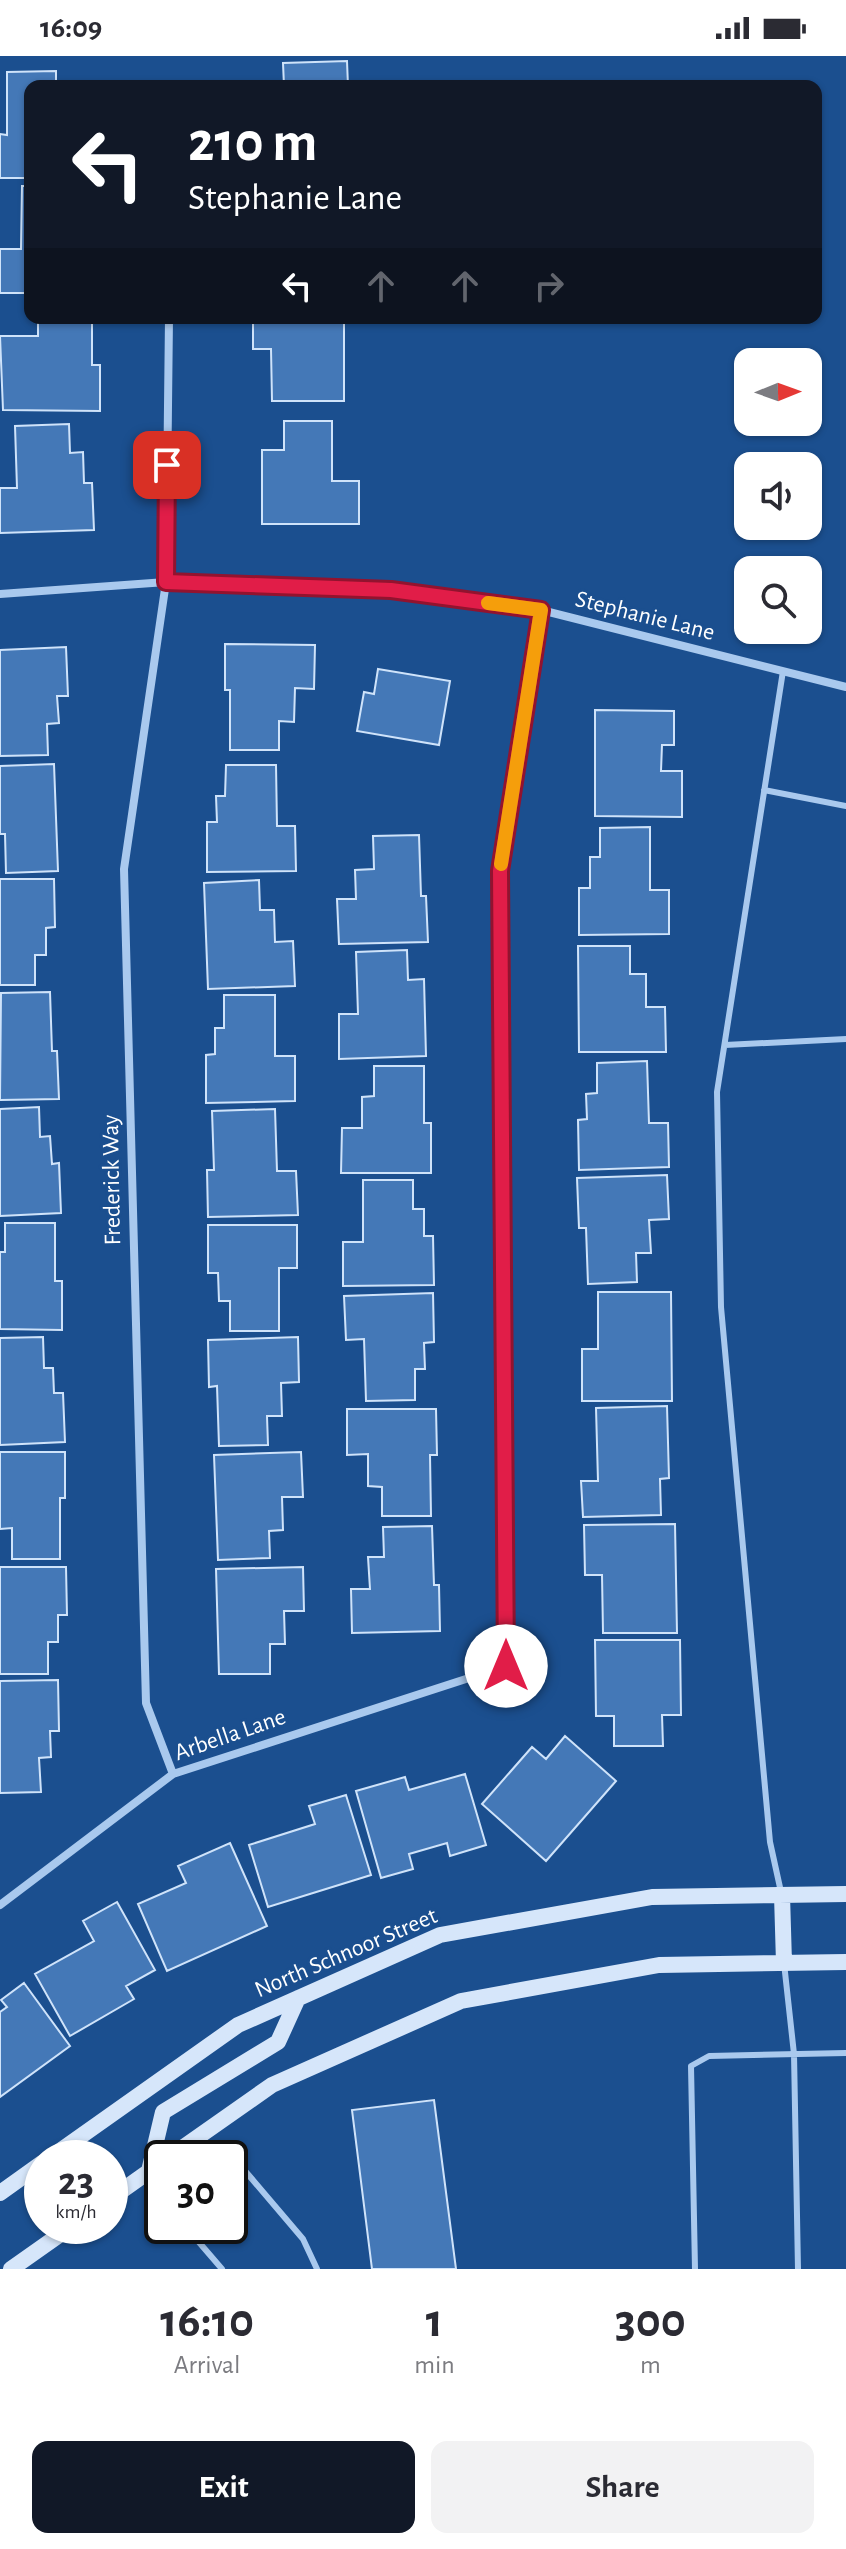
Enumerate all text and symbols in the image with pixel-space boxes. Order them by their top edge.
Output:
text: 16:09 [40,13,102,43]
icon: left [56,112,160,216]
text: 210 m [188,115,317,171]
text: Stephanie Lane [188,180,402,216]
icon: left [275,264,319,308]
icon: ahead [359,264,403,308]
icon: ahead [443,264,487,308]
icon: right [527,264,571,308]
north arrow [734,348,822,436]
map controls [734,348,822,644]
pin [133,431,201,499]
icon: arrive [145,443,189,487]
button: sound [734,452,822,540]
button: search [734,556,822,644]
street label: Stephanie Lane [573,587,717,645]
street label: Frederick Way [99,1114,125,1246]
position arrow [464,1624,548,1708]
street label: Arbella Lane [171,1705,289,1765]
street label: North Schnoor Street [251,1904,441,2002]
speed limit sign: 30 [144,2140,248,2244]
text: 23 [58,2162,94,2202]
text: km/h [55,2202,97,2222]
text: 16:10 [160,2298,254,2346]
text: 1 [426,2298,443,2346]
text: 300 [615,2298,686,2346]
text: Arrival [174,2352,241,2378]
text: min [414,2352,455,2378]
text: m [640,2352,661,2378]
button: Exit [32,2441,415,2533]
button: Share [431,2441,814,2533]

